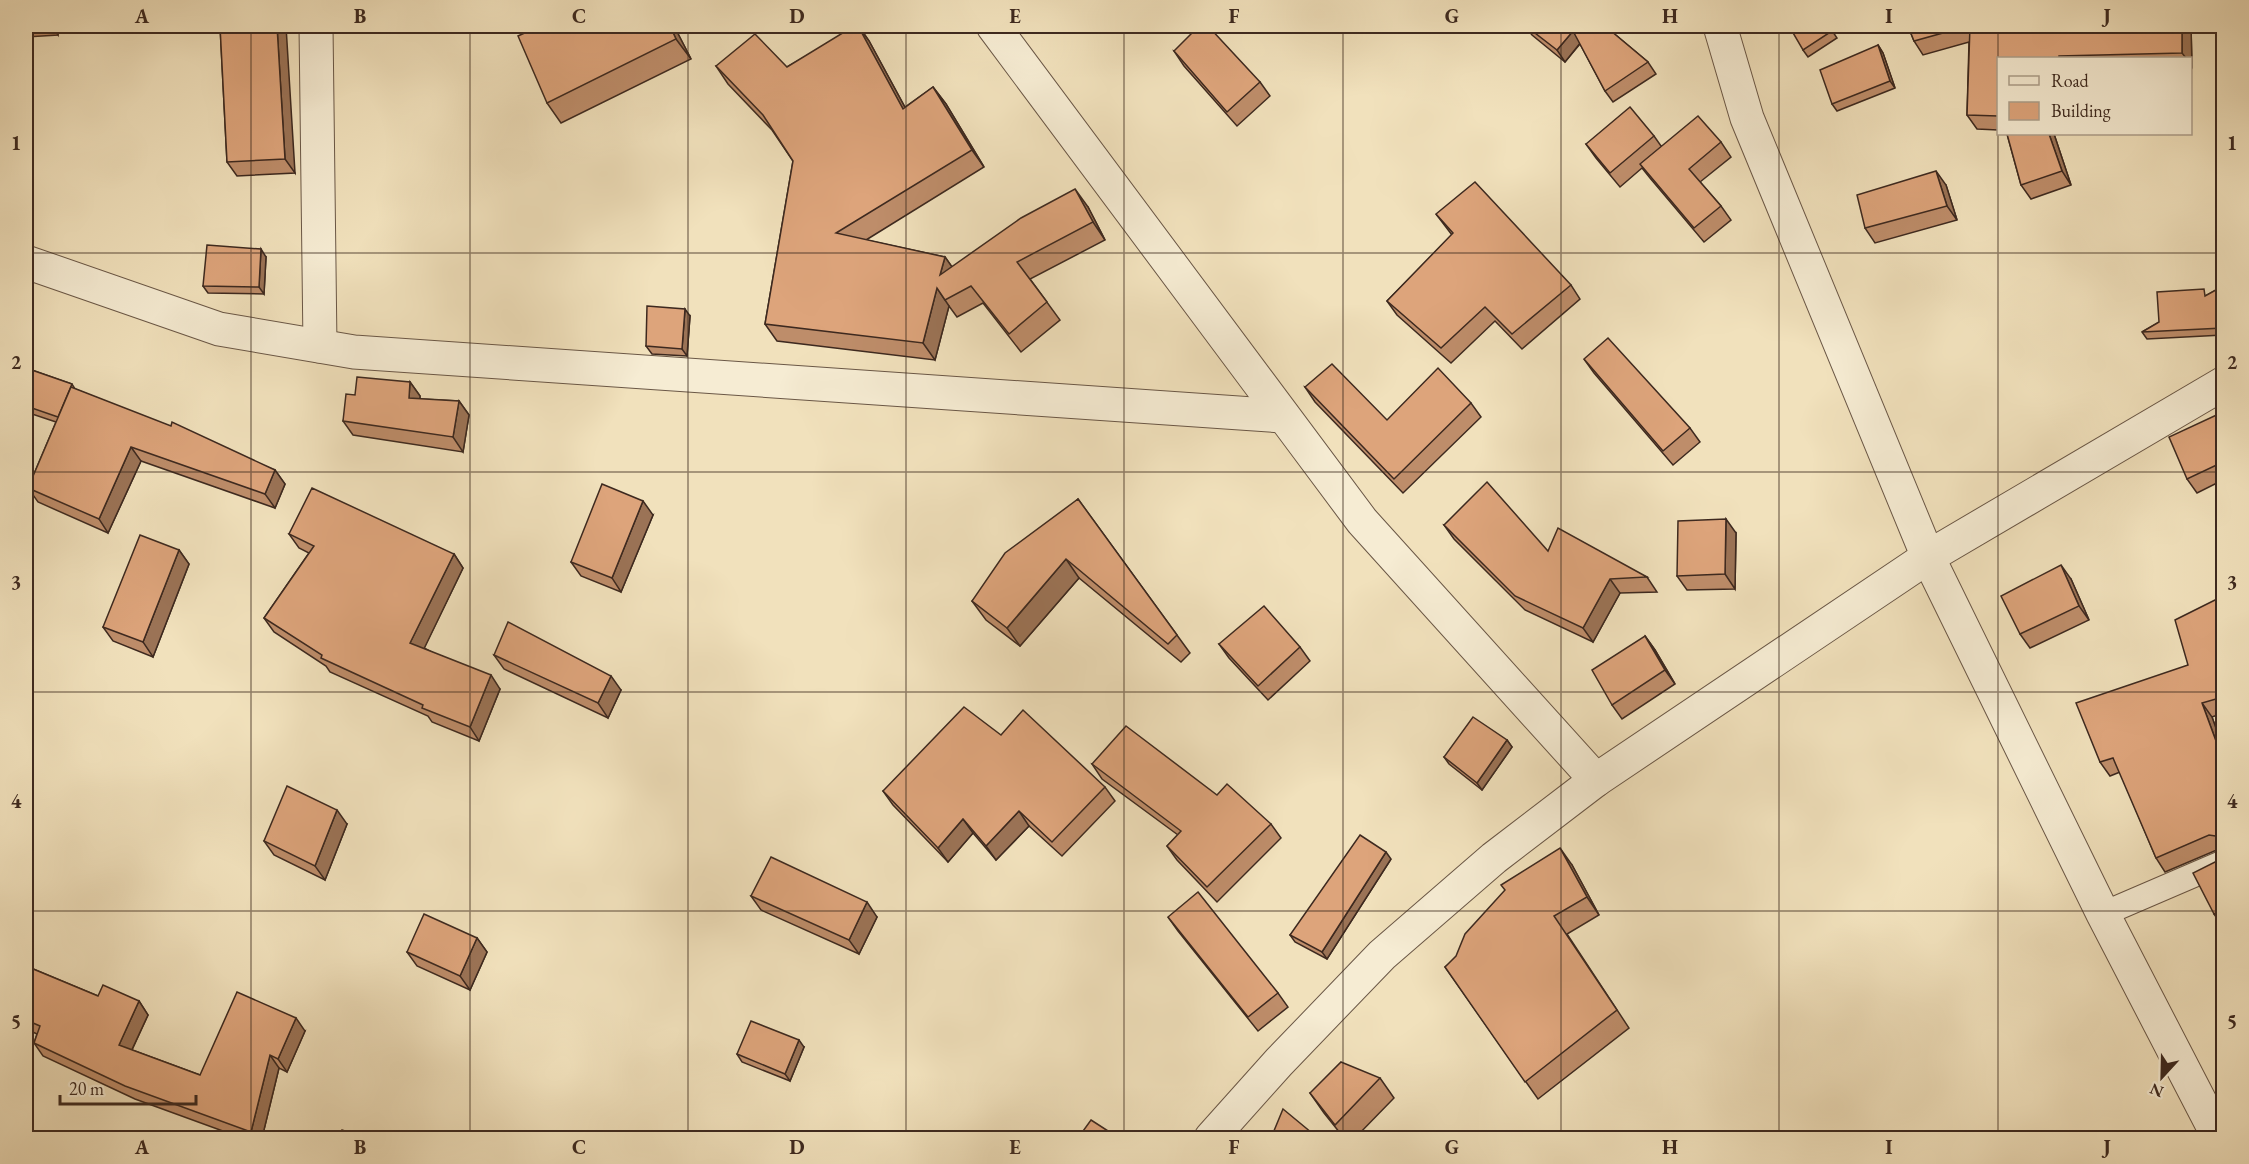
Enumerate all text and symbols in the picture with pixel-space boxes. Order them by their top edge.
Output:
text: A [134,3,150,29]
text: B [354,3,366,29]
text: C [572,3,586,29]
text: D [789,3,805,29]
text: E [1009,3,1021,29]
text: F [1229,3,1240,29]
text: G [1445,3,1459,29]
text: H [1662,3,1678,29]
text: I [1885,3,1893,29]
text: J [2101,3,2111,29]
legend [1997,57,2192,135]
text: Road [2051,69,2090,92]
text: Building [2051,99,2111,122]
text: 1 [11,130,21,156]
text: 1 [2227,130,2237,156]
text: 2 [11,349,22,375]
text: 2 [2227,349,2238,375]
text: 3 [11,569,21,595]
text: 3 [2227,569,2237,595]
text: 4 [11,788,22,814]
text: 4 [2227,788,2238,814]
text: 5 [11,1008,21,1034]
text: 5 [2227,1008,2237,1034]
north arrow [2132,1047,2192,1107]
scale bar [60,1068,196,1106]
text: 20 m [69,1077,104,1100]
text: N [2147,1078,2167,1103]
text: A [134,1134,150,1160]
text: B [354,1134,366,1160]
text: C [572,1134,586,1160]
text: D [789,1134,805,1160]
text: E [1009,1134,1021,1160]
text: F [1229,1134,1240,1160]
text: G [1445,1134,1459,1160]
text: H [1662,1134,1678,1160]
text: I [1885,1134,1893,1160]
text: J [2101,1134,2111,1160]

